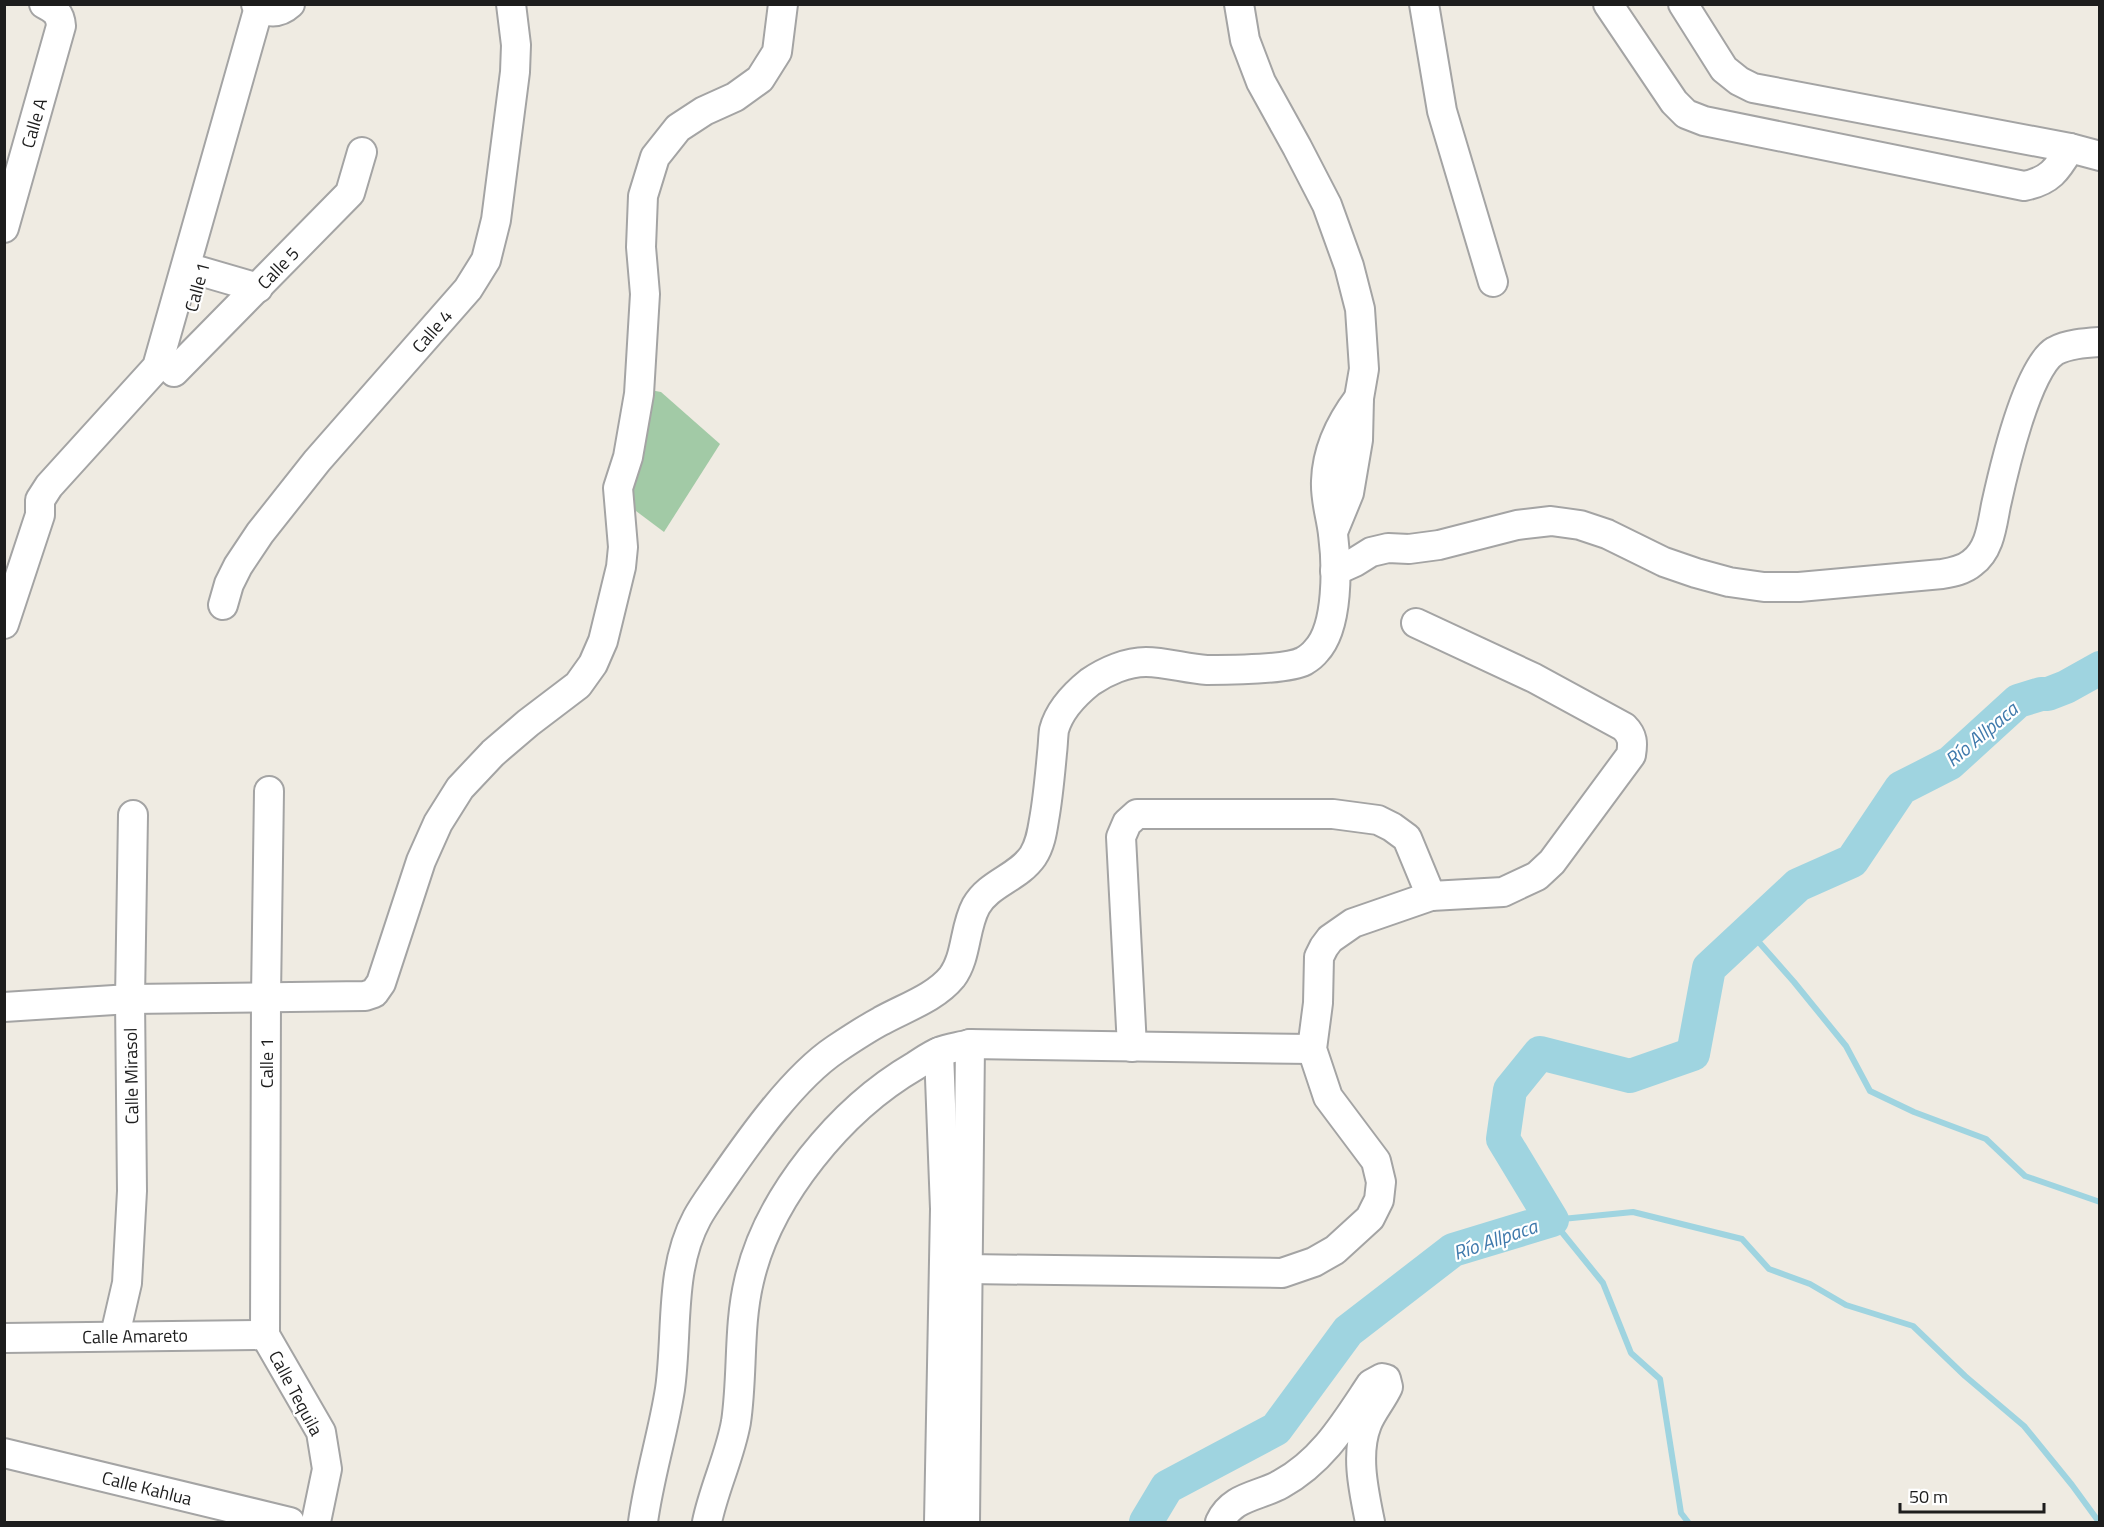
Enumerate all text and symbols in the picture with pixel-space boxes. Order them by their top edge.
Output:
street label: Calle A [14,95,54,151]
street label: Calle 5 [251,241,305,295]
street label: Calle 1 [177,259,217,315]
street label: Calle 4 [405,303,459,359]
water label: Río Allpaca [1938,693,2025,774]
street label: Calle Mirasol [117,1028,145,1124]
street label: Calle 1 [253,1038,280,1088]
water label: Río Allpaca [1449,1210,1542,1268]
street label: Calle Amareto [82,1322,188,1350]
street label: Calle Tequila [262,1345,330,1441]
street label: Calle Kahlua [99,1464,195,1512]
scale bar [1900,1476,2044,1514]
text: 50 m [1909,1483,1948,1510]

